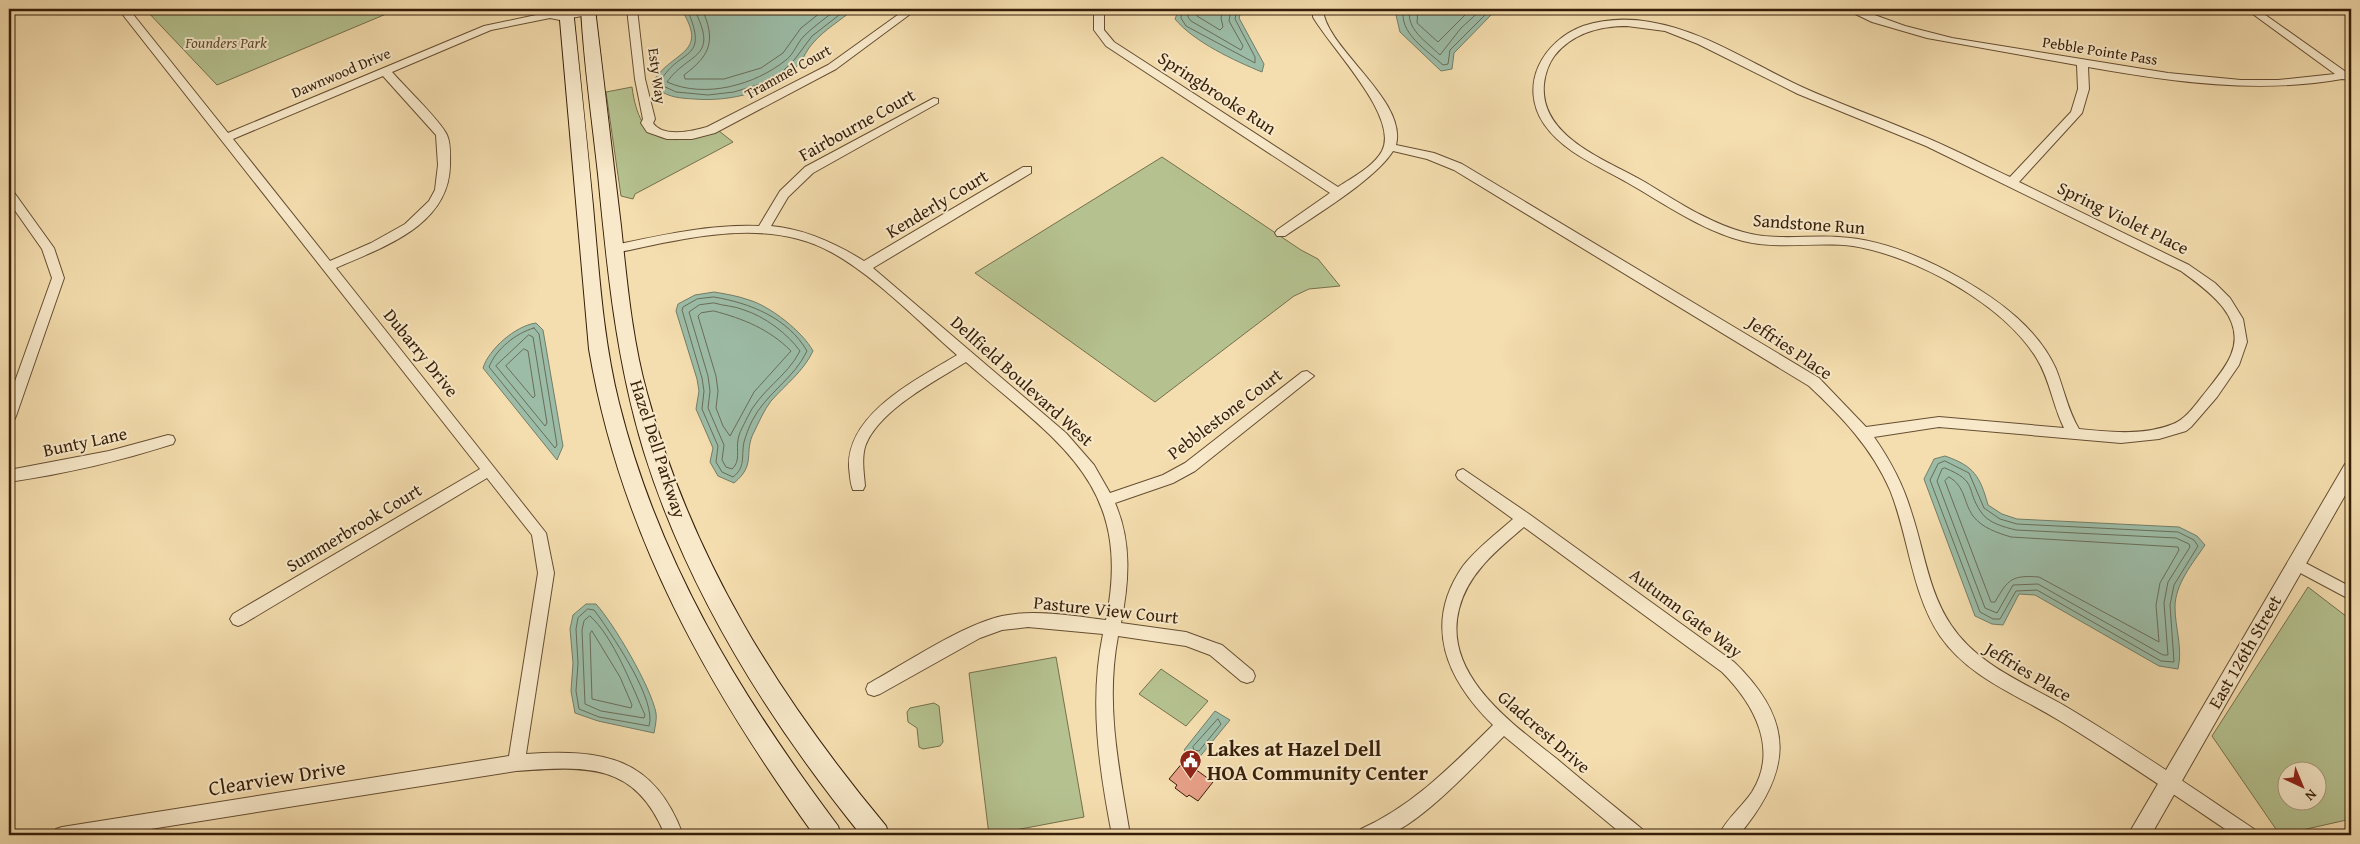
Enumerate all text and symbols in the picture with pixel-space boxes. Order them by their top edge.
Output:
street label: Pebble Pointe Pass [2041,31,2159,70]
park label: Founders Park [184,32,267,53]
street label: Trammel Court [741,39,835,104]
street label: Dawnwood Drive [288,42,394,103]
street label: Springbrooke Run [1153,44,1282,141]
street label: Esty Way [643,47,672,106]
street label: Fairbourne Court [793,81,921,168]
street label: Kenderly Court [880,162,994,245]
street label: Spring Violet Place [2053,174,2194,261]
street label: Sandstone Run [1752,206,1866,241]
street label: Dubarry Drive [377,303,465,403]
street label: Jeffries Place [1741,308,1838,386]
street label: Dellfield Boulevard West [945,309,1100,453]
street label: Pebblestone Court [1161,361,1288,466]
street label: Hazel Dell Parkway [623,376,694,522]
street label: Bunty Lane [40,419,129,464]
street label: Summerbrook Court [281,476,427,579]
street label: Autumn Gate Way [1624,561,1749,664]
street label: Pasture View Court [1032,588,1180,631]
street label: East 126th Street [2201,589,2288,714]
street label: Jeffries Place [1978,634,2077,708]
street label: Gladcrest Drive [1492,684,1597,780]
place label: Lakes at Hazel Dell HOA Community Center [1207,733,1428,788]
public building icon: Lakes at Hazel Dell HOA Community Center [1179,749,1203,780]
street label: Clearview Drive [206,751,348,804]
north arrow [2278,762,2328,812]
text: N [2300,785,2321,806]

